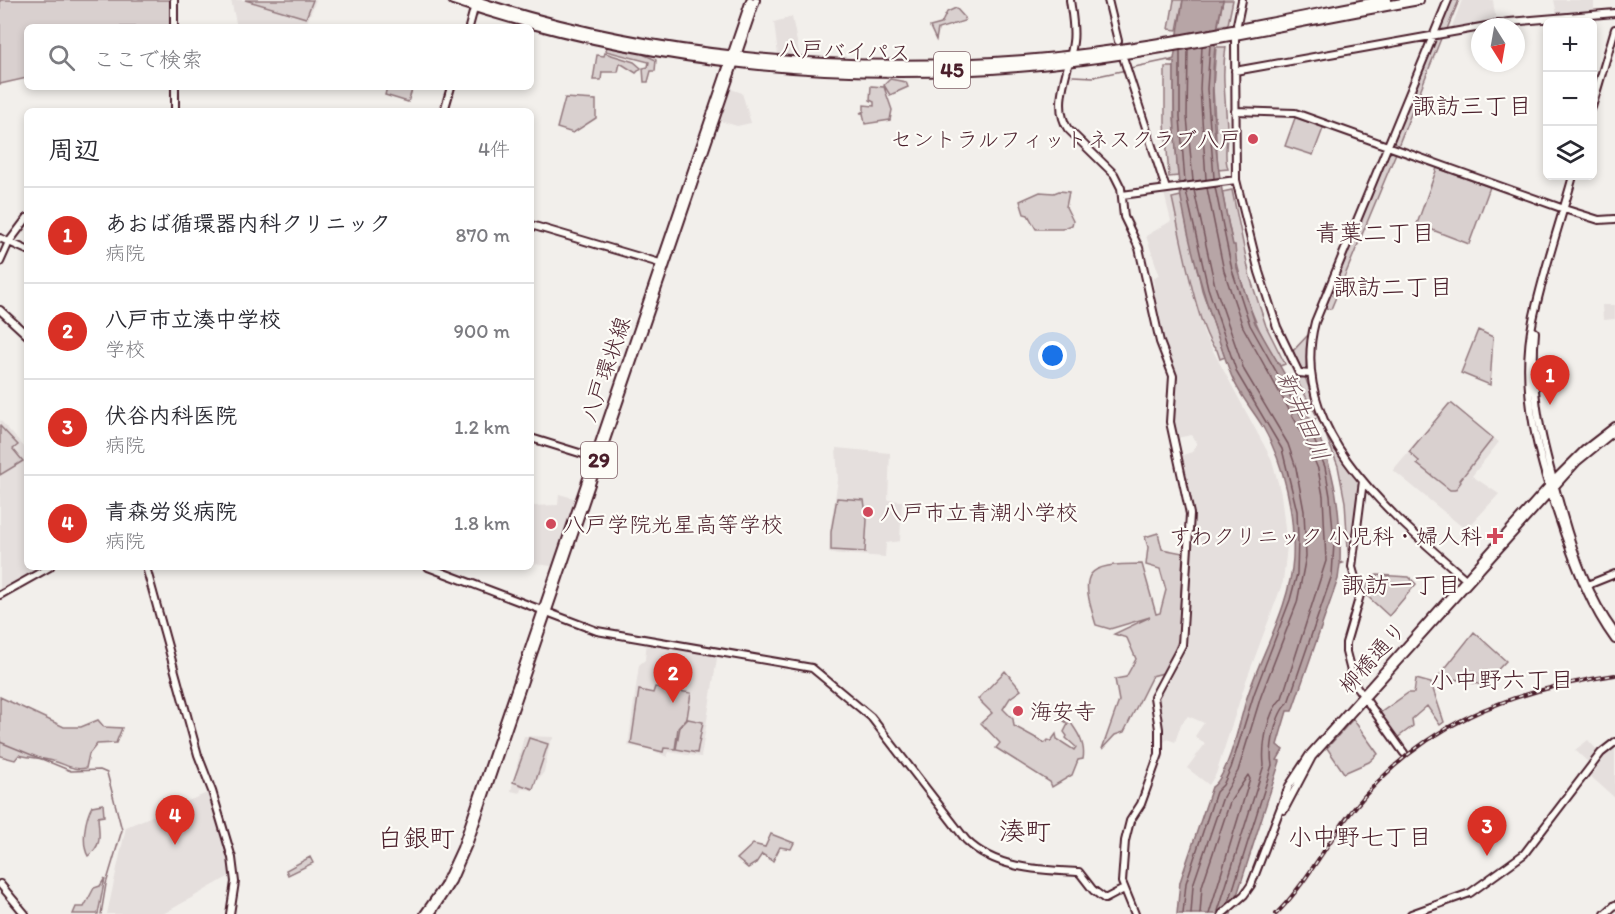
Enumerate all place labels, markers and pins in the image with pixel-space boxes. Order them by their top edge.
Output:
place label: セントラルフィットネスクラブ八戸 [890,126,1241,153]
marker: セントラルフィットネスクラブ八戸 [1246,132,1260,146]
pin: 1 [1530,356,1570,405]
place label: 八戸市立青潮小学校 [880,499,1078,526]
marker: 八戸市立青潮小学校 [861,505,875,519]
place label: 八戸学院光星高等学校 [563,511,783,538]
marker: 八戸学院光星高等学校 [544,517,558,531]
place label: すわクリニック 小児科・婦人科 [1169,523,1482,550]
marker: すわクリニック 小児科・婦人科 [1486,527,1504,545]
pin: 2 [654,654,692,703]
place label: 海安寺 [1030,698,1096,725]
marker: 海安寺 [1011,704,1025,718]
pin: 4 [156,796,195,845]
pin: 3 [1468,806,1506,856]

